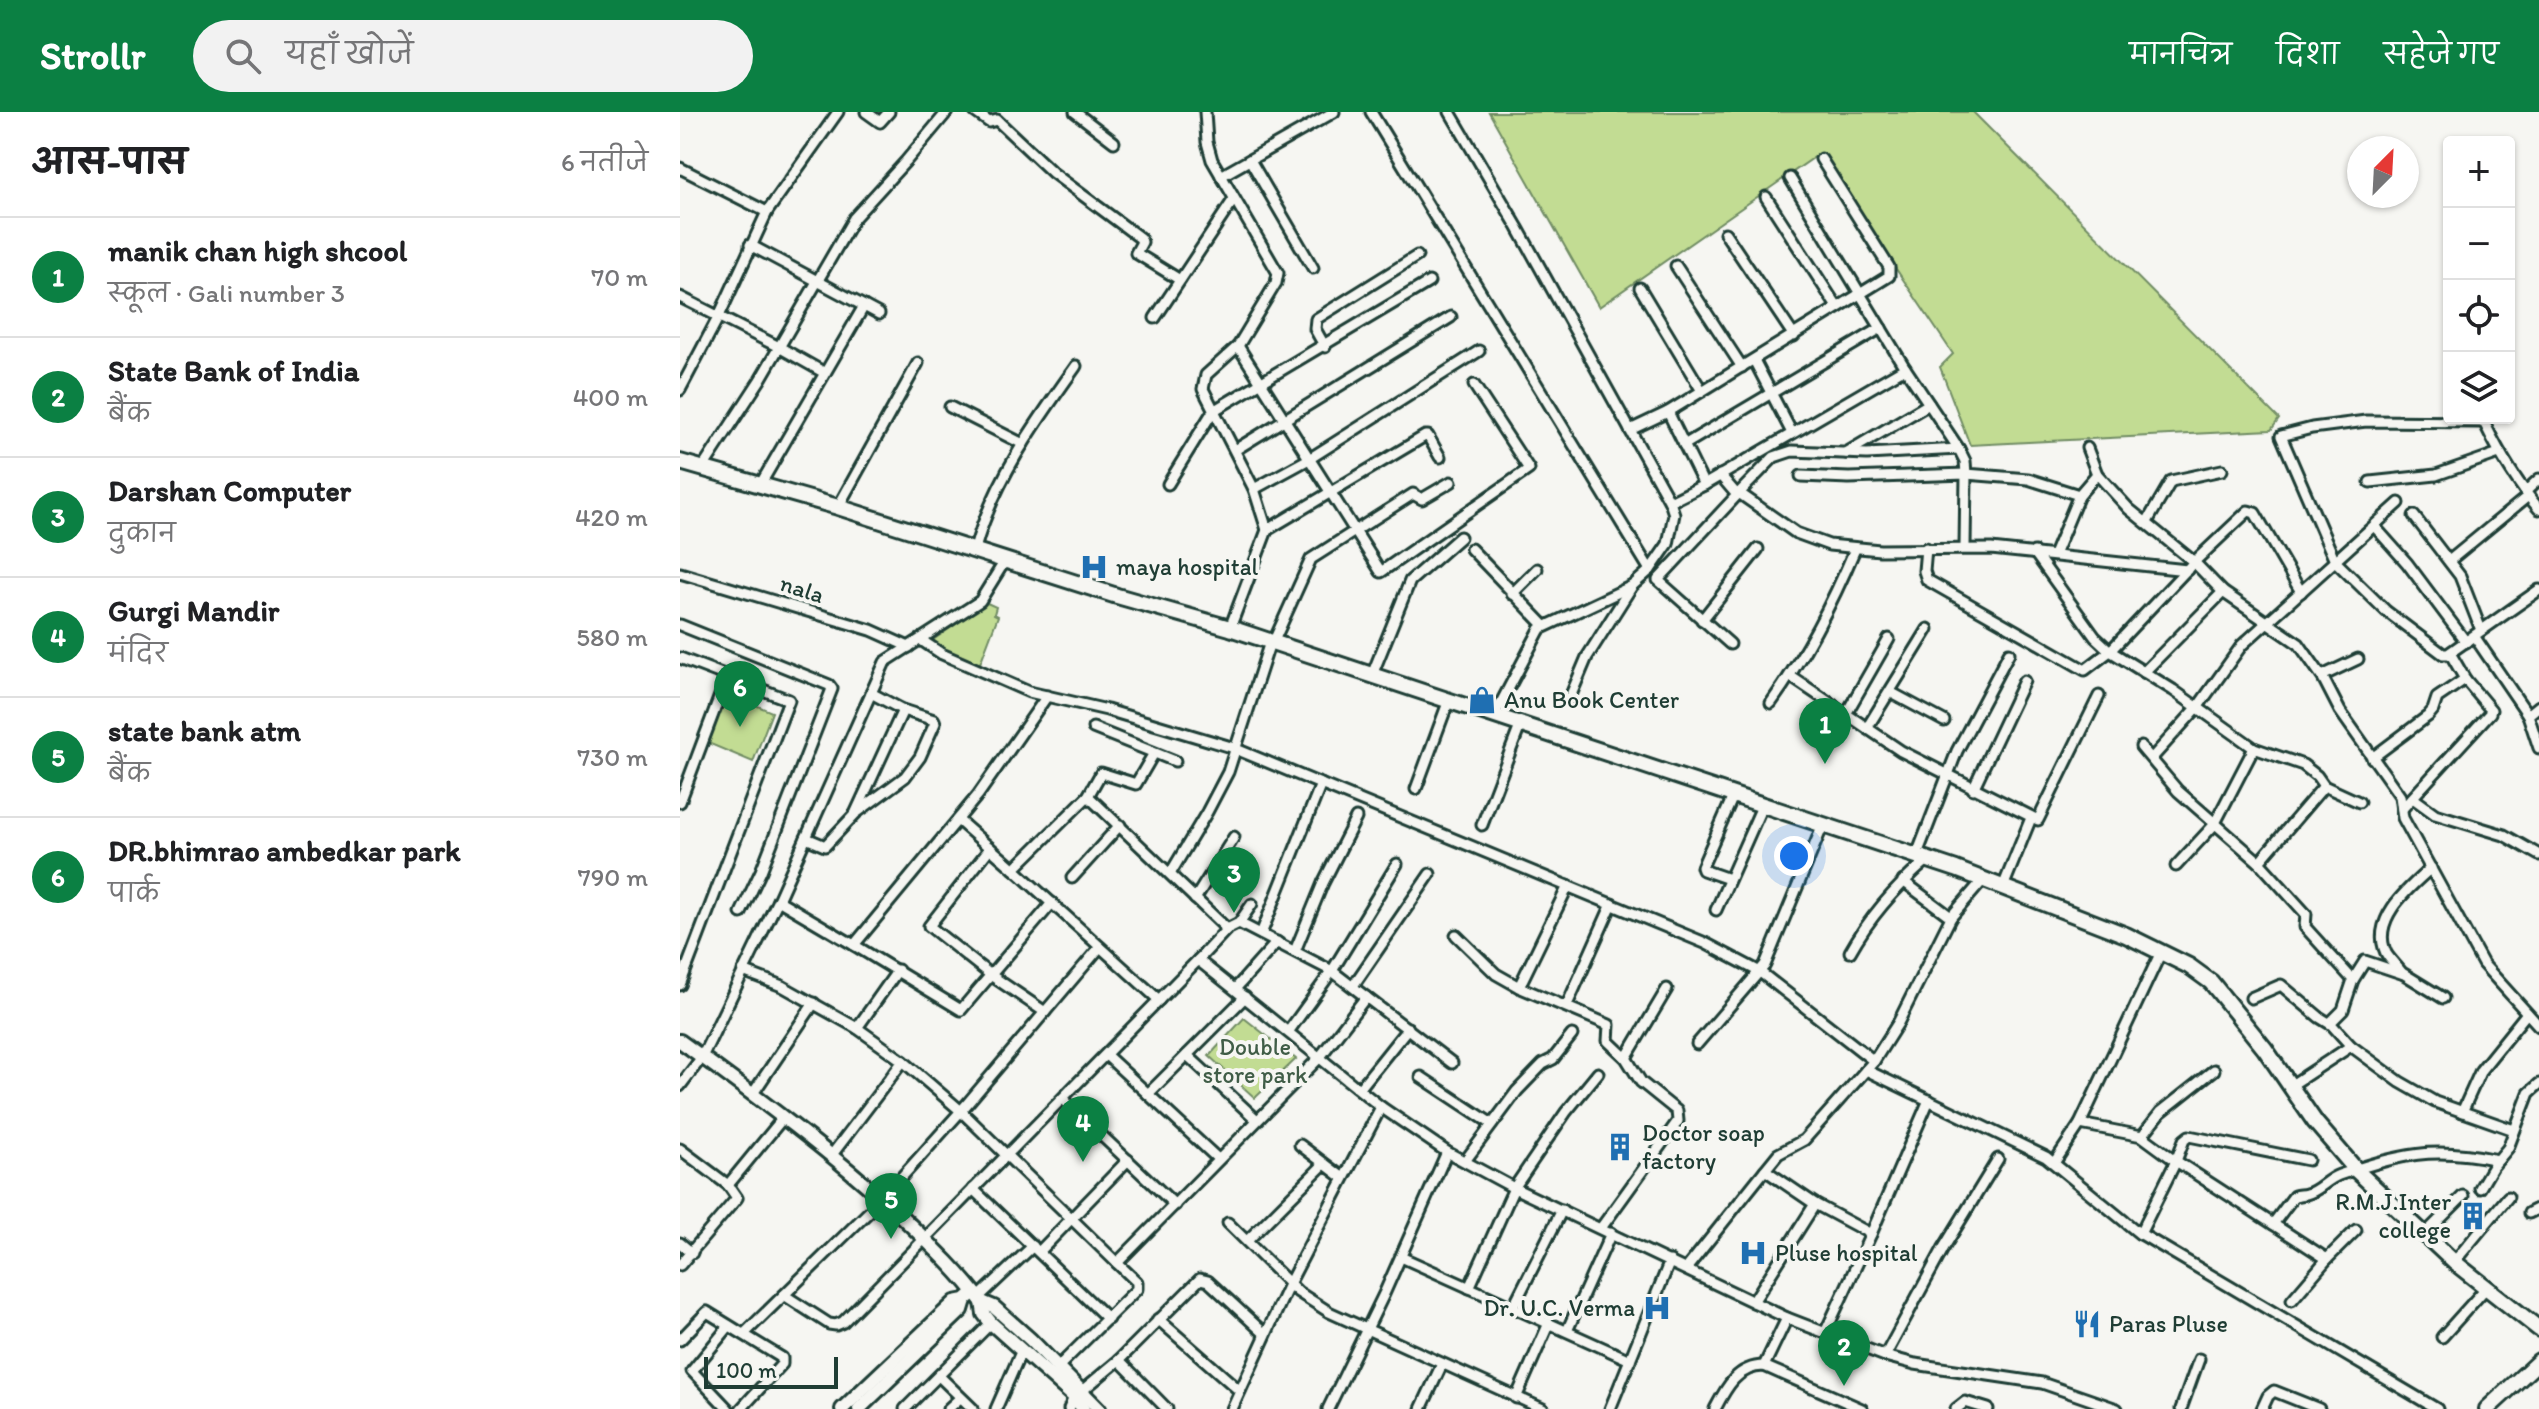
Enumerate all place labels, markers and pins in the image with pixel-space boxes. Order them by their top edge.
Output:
hospital icon: maya hospital [1079,552,1109,582]
place label: maya hospital [1116,552,1259,581]
pin: 6 [714,661,766,727]
shop icon: Anu Book Center [1467,685,1497,715]
place label: Anu Book Center [1504,685,1679,714]
pin: 1 [1799,698,1851,764]
pin: 3 [1208,847,1260,913]
pin: 4 [1057,1096,1109,1162]
place label: Doctor soap factory [1642,1118,1765,1175]
building icon: Doctor soap factory [1605,1132,1635,1162]
pin: 5 [865,1173,917,1239]
place label: R.M.J.Inter college [2335,1187,2451,1244]
building icon: R.M.J.Inter college [2458,1201,2488,1231]
hospital icon: Pluse hospital [1738,1238,1768,1268]
place label: Pluse hospital [1775,1238,1918,1267]
place label: Dr. U.C. Verma [1483,1293,1635,1322]
hospital icon: Dr. U.C. Verma [1642,1293,1672,1323]
restaurant icon: Paras Pluse [2072,1309,2102,1339]
place label: Paras Pluse [2109,1309,2228,1338]
pin: 2 [1818,1320,1870,1386]

